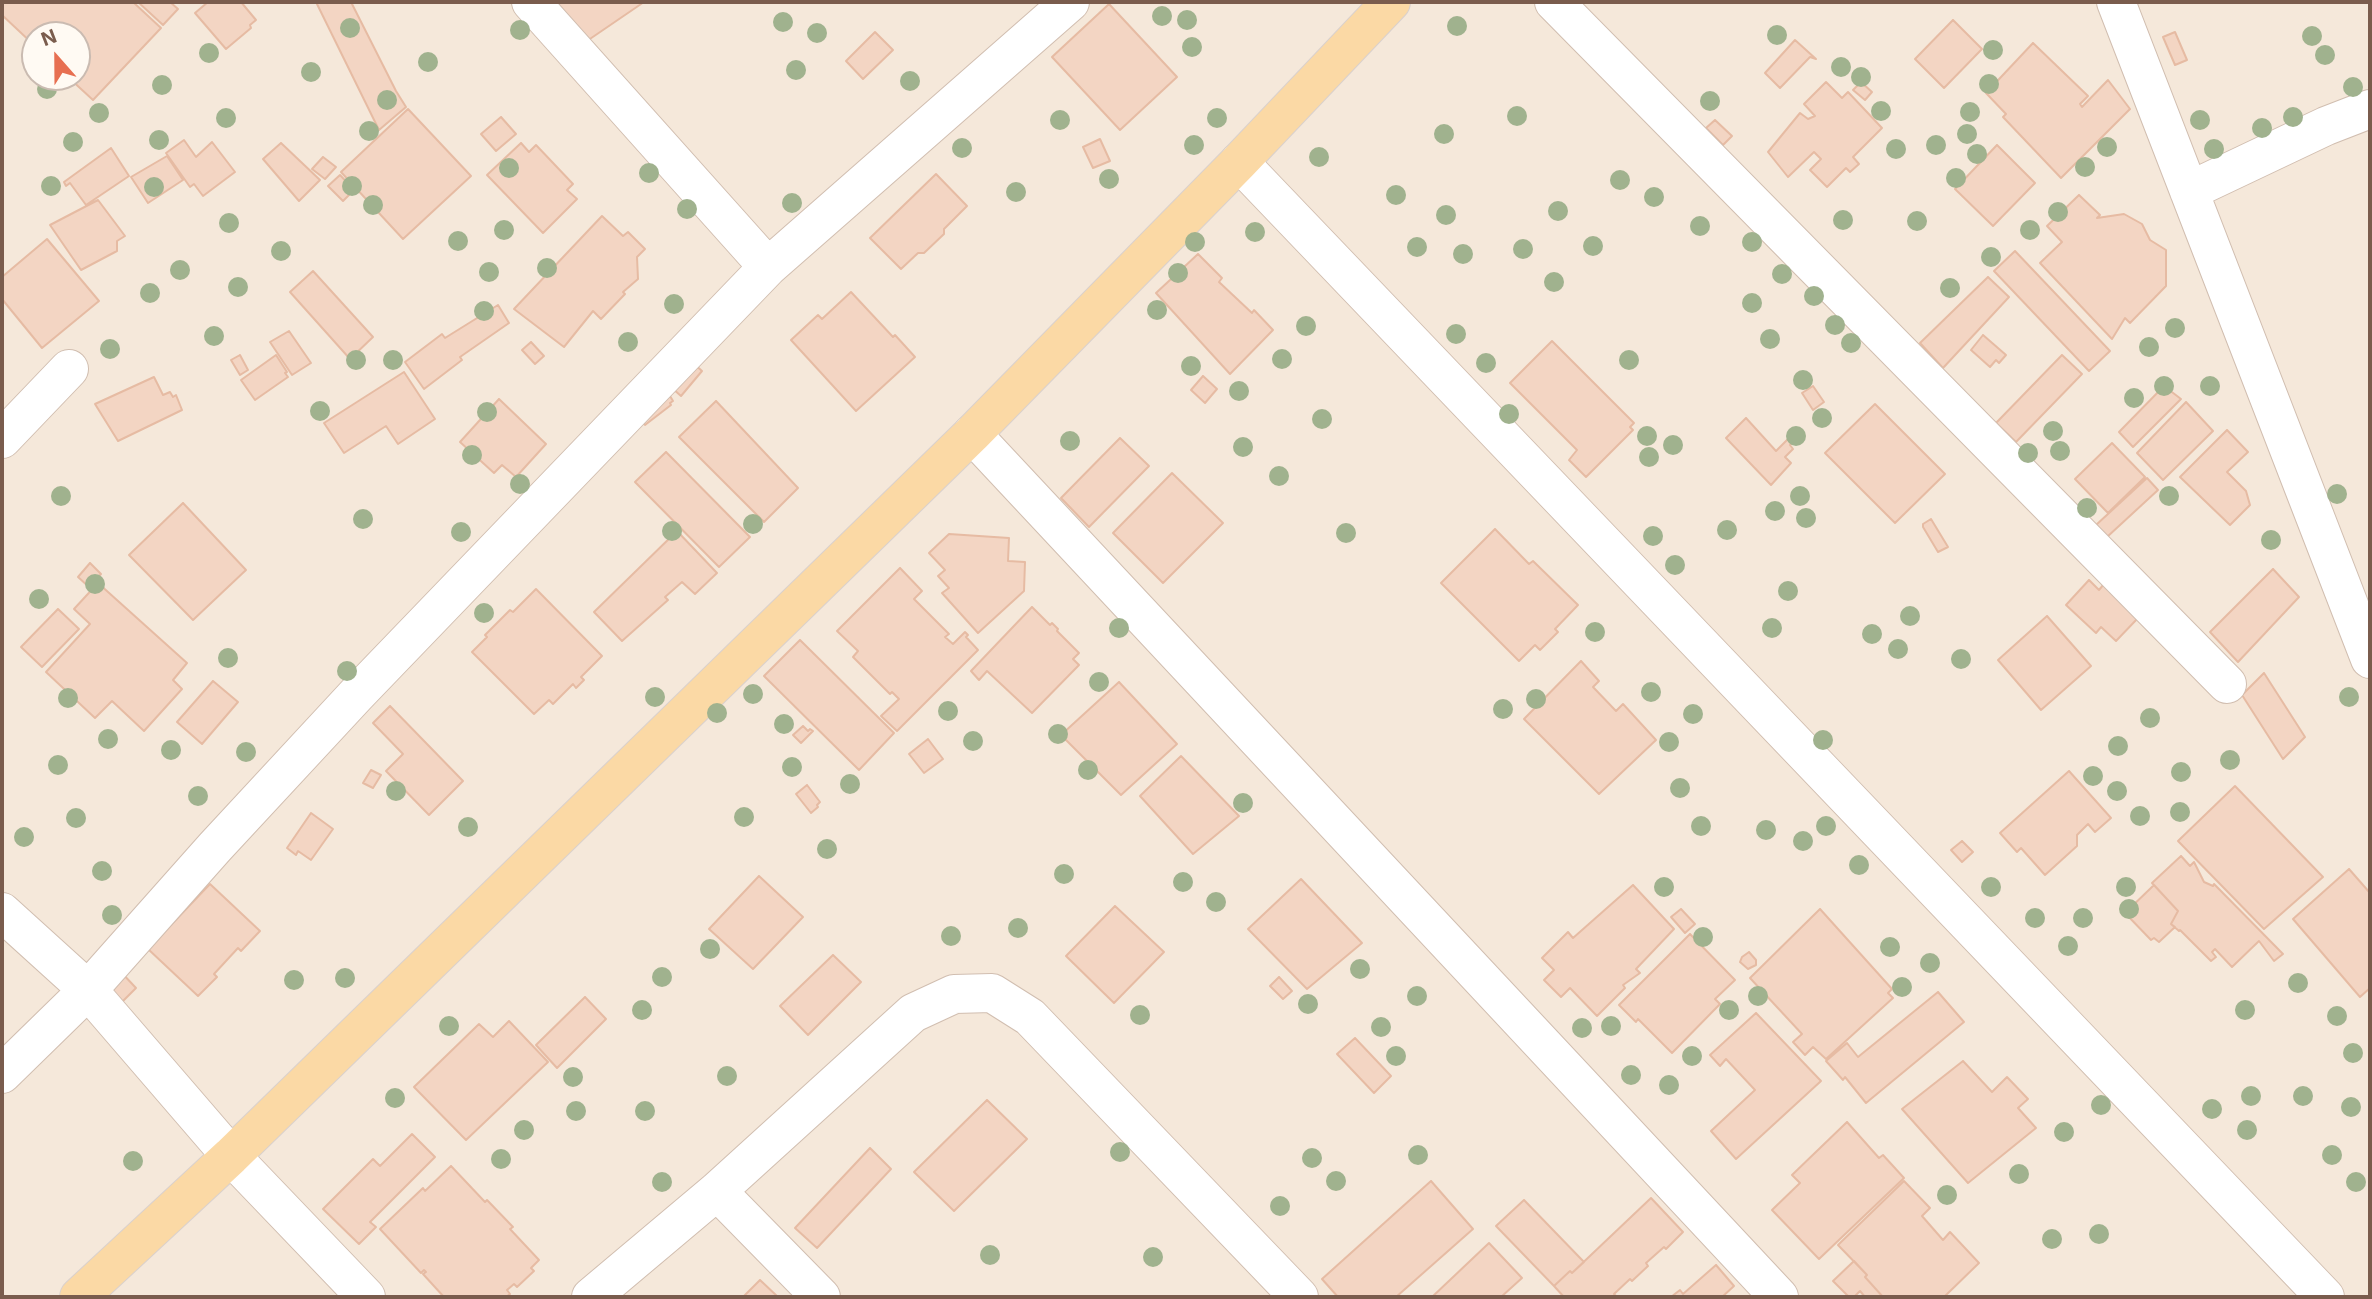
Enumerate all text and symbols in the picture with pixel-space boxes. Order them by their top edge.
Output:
north arrow [21,21,91,91]
text: N [38,24,60,51]

